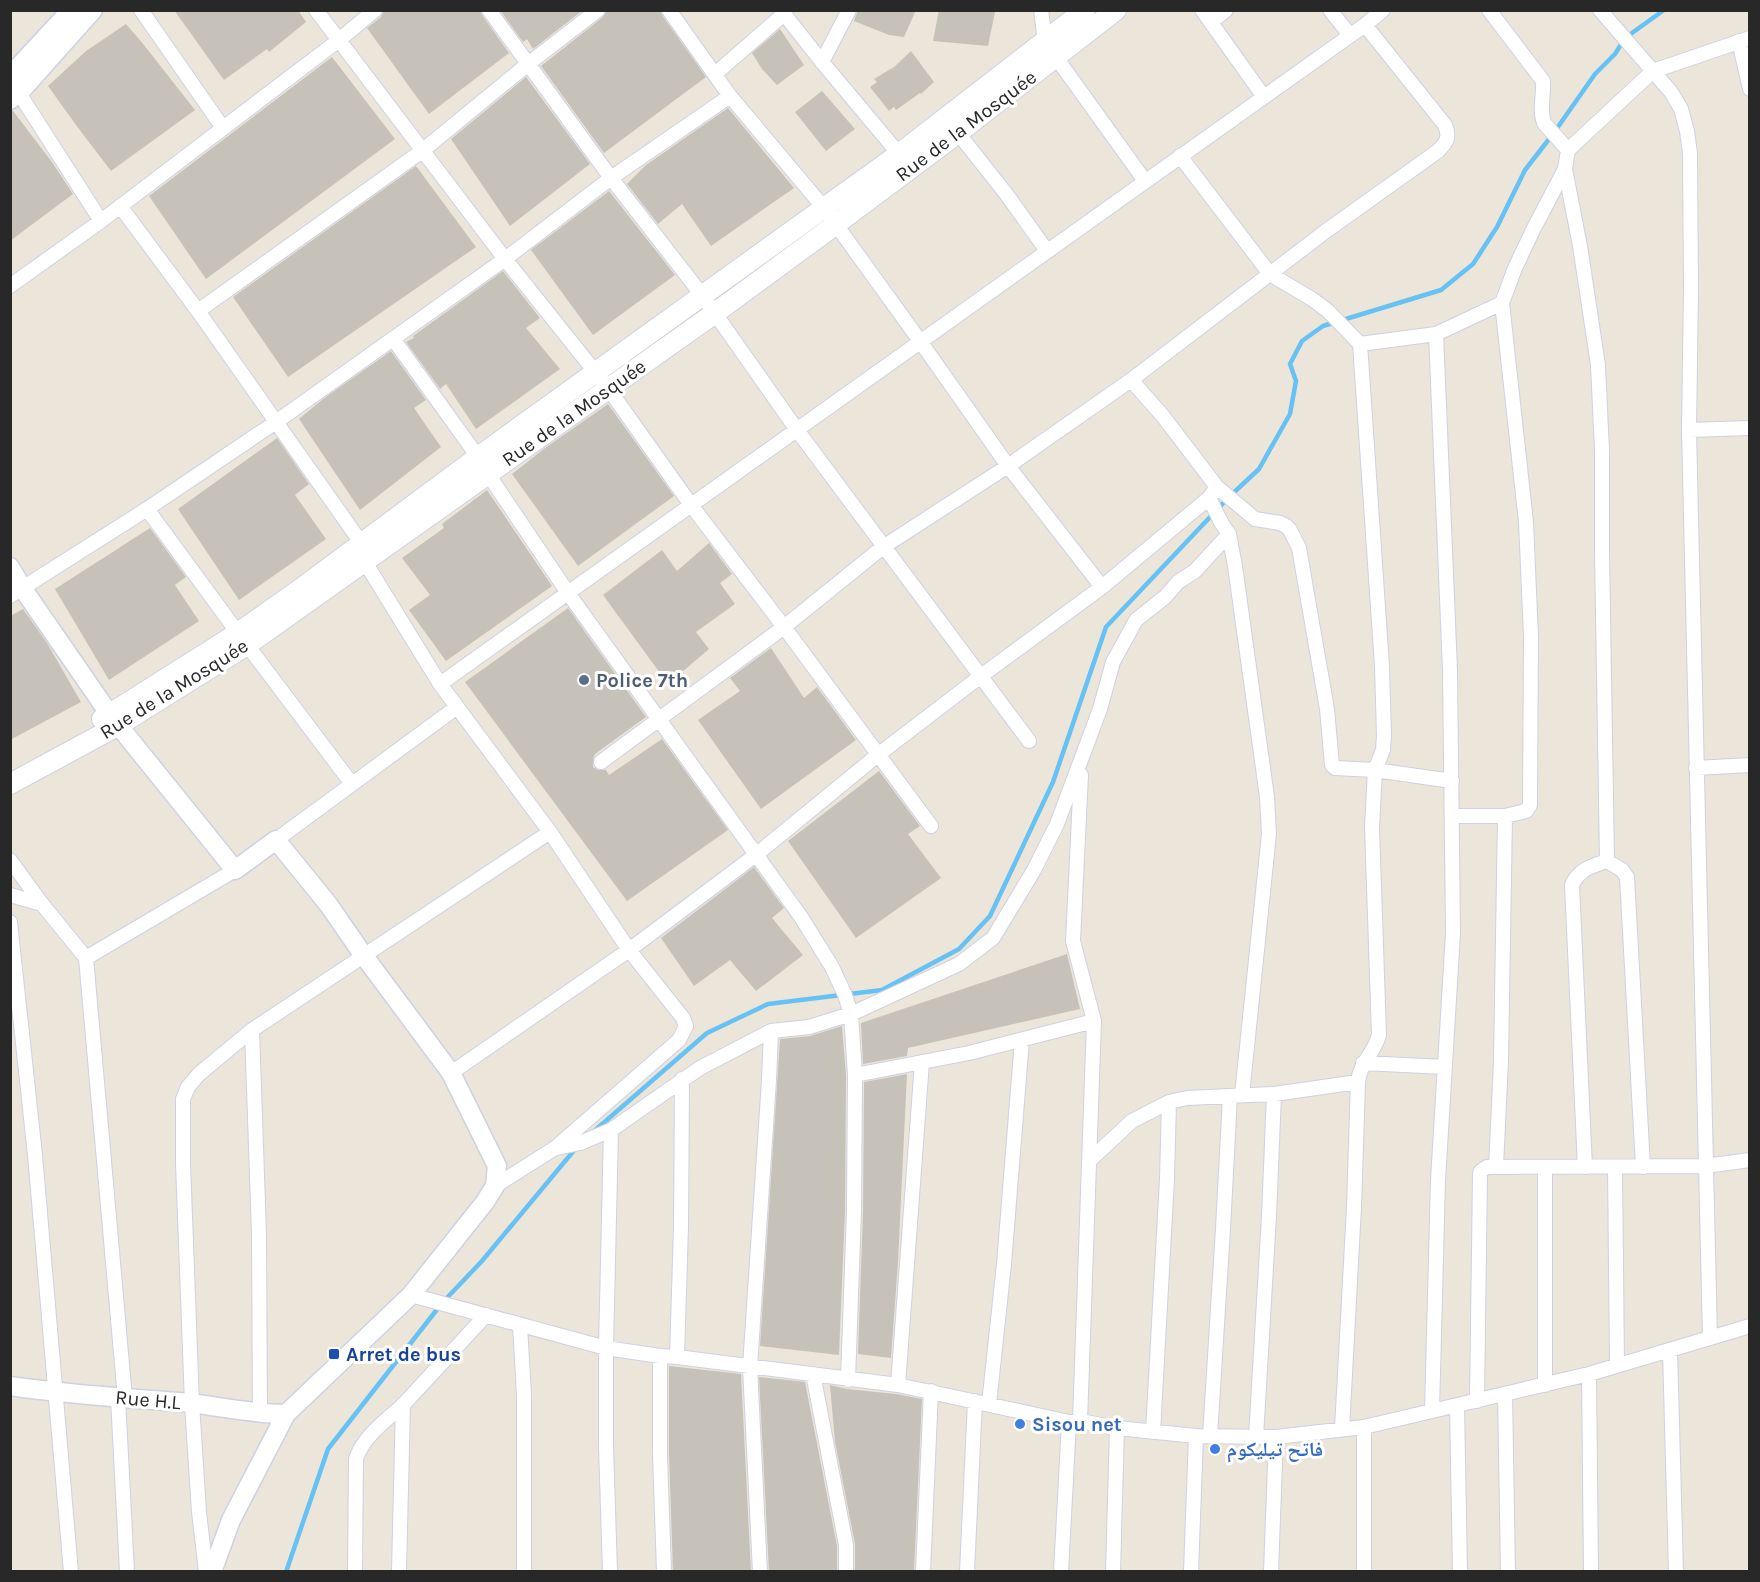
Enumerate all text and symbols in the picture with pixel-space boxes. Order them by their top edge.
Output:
street label: Rue de la Mosquée [891,66,1041,186]
street label: Rue de la Mosquée [498,355,650,471]
street label: Rue de la Mosquée [96,634,252,744]
place label: Police 7th [596,669,688,692]
marker: Police 7th [577,673,591,687]
place label: Arret de bus [346,1343,461,1366]
marker: Arret de bus [327,1347,341,1361]
street label: Rue H.L [114,1386,182,1414]
place label: Sisou net [1032,1413,1122,1436]
marker: Sisou net [1013,1417,1027,1431]
place label: فاتح تيليكوم [1227,1438,1323,1463]
marker: فاتح تيليكوم [1208,1442,1222,1456]

